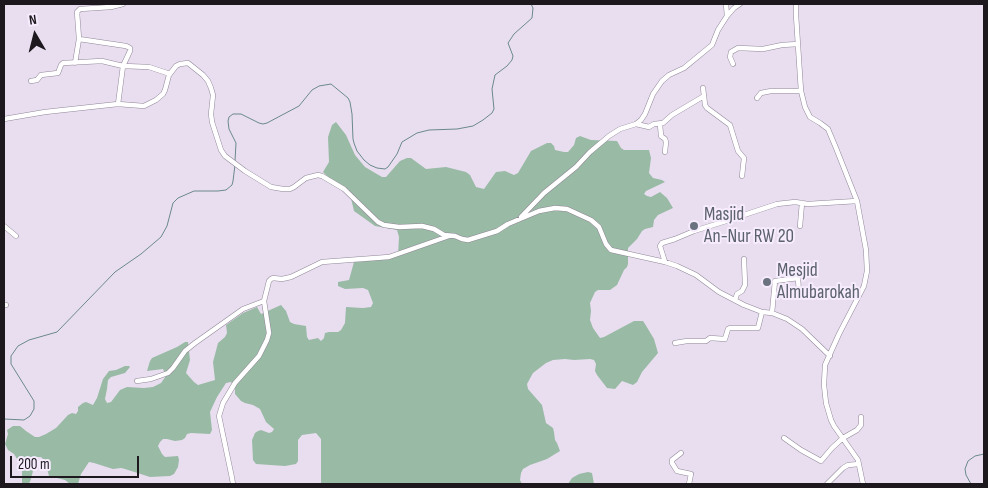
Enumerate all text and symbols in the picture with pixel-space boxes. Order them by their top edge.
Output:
north arrow [10,10,60,60]
text: N [28,11,38,29]
place label: Masjid An-Nur RW 20 [704,204,794,248]
marker: Masjid An-Nur RW 20 [688,220,700,232]
place label: Mesjid Almubarokah [777,260,860,304]
marker: Mesjid Almubarokah [761,276,773,288]
scale bar [12,446,141,478]
text: 200 m [18,455,50,474]

